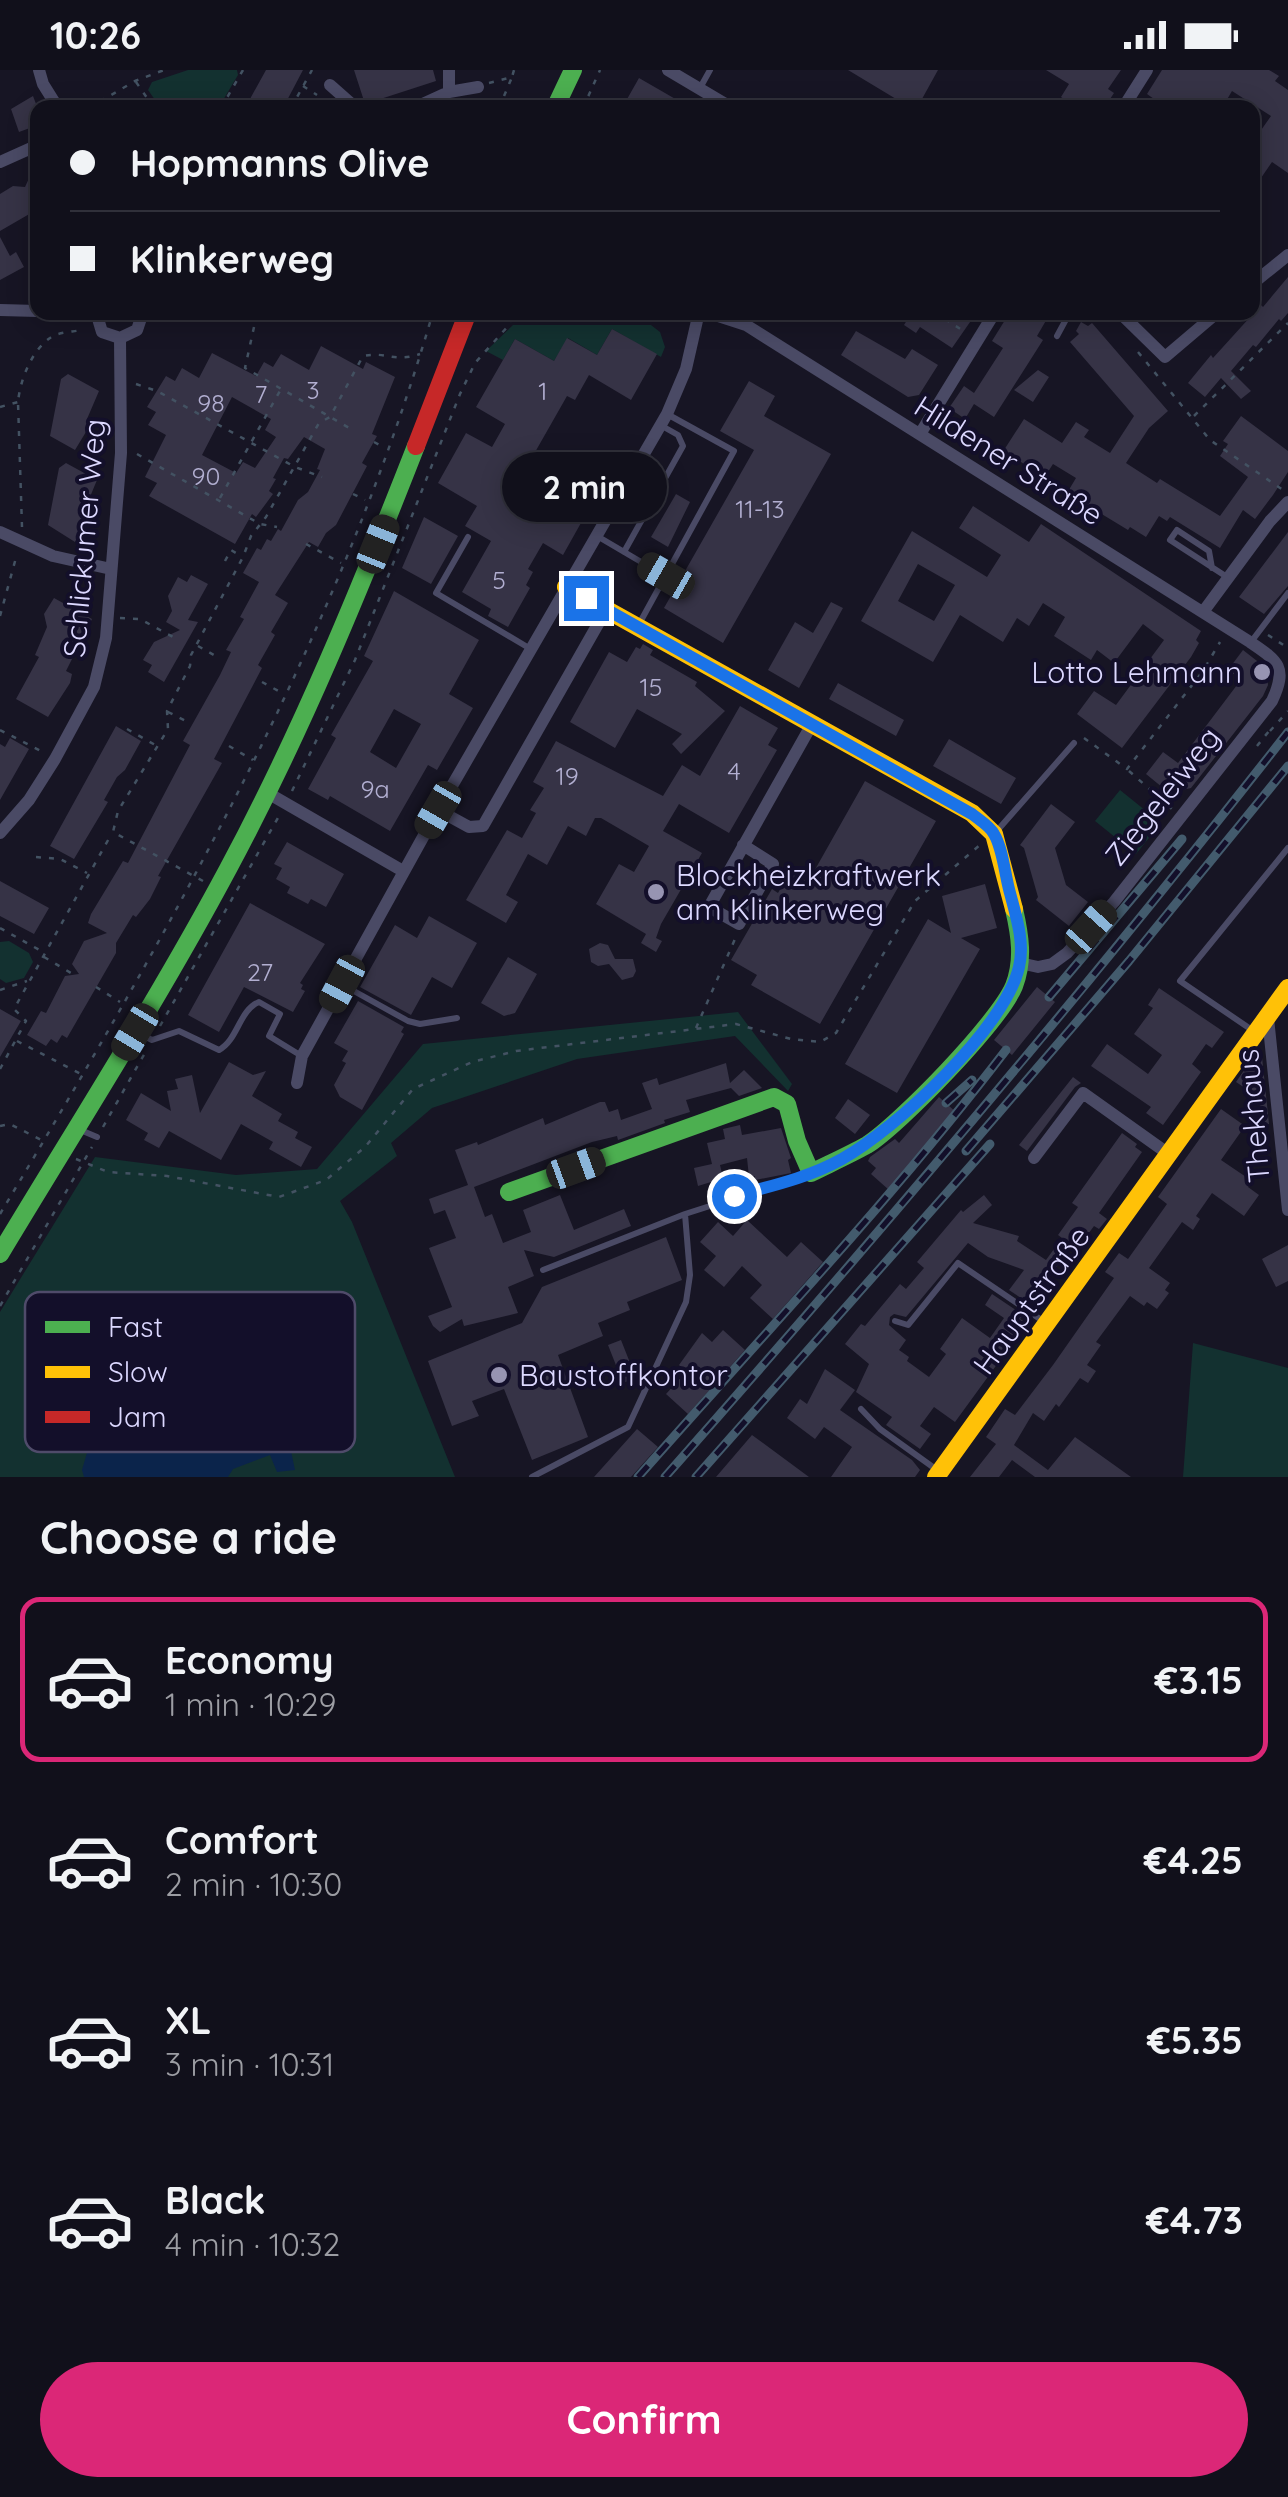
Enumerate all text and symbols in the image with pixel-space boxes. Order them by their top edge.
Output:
text: 10:26 [50,11,141,59]
text: Hopmanns Olive [130,139,430,187]
text: Klinkerweg [130,235,334,283]
house number: 3 [306,374,320,405]
house number: 1 [538,375,548,406]
house number: 7 [255,378,268,409]
house number: 98 [197,387,225,418]
street label: Hildener Straße [908,387,1110,533]
street label: Schlickumer Weg [55,417,113,659]
callout: 2 min [504,453,668,523]
house number: 90 [192,460,220,491]
text: 2 min [543,467,626,507]
house number: 11-13 [735,493,785,524]
car [353,511,403,577]
car [633,548,699,604]
house number: 5 [492,564,506,595]
route end [564,576,609,621]
place label: Lotto Lehmann [1031,653,1242,691]
marker: Lotto Lehmann [1251,661,1273,683]
house number: 15 [640,671,662,702]
street label: Ziegeleiweg [1096,719,1228,873]
house number: 4 [727,755,741,786]
house number: 19 [555,760,579,791]
house number: 9a [360,773,390,804]
car [410,777,466,843]
place label: Blockheizkraftwerk am Klinkerweg [676,856,941,928]
marker: Blockheizkraftwerk am Klinkerweg [645,881,667,903]
car [1060,895,1122,959]
car [315,950,369,1018]
house number: 27 [247,956,273,987]
car [107,999,163,1065]
street label: Thekhaus [1228,1048,1278,1184]
car [543,1144,609,1192]
route start [712,1174,757,1219]
street label: Hauptstraße [964,1218,1098,1382]
legend [25,1292,355,1452]
text: Fast [108,1309,163,1344]
text: Slow [108,1354,168,1389]
place label: Baustoffkontor [519,1356,728,1394]
marker: Baustoffkontor [488,1364,510,1386]
text: Jam [108,1399,167,1434]
text: Choose a ride [40,1509,337,1565]
icon: car [45,1635,135,1725]
text: Economy [165,1636,334,1684]
text: €3.15 [1155,1656,1243,1704]
text: 1 min · 10:29 [165,1684,336,1724]
icon: car [45,1815,135,1905]
text: Comfort [165,1816,319,1864]
text: €4.25 [1144,1836,1243,1884]
text: 2 min · 10:30 [165,1864,342,1904]
icon: car [45,1995,135,2085]
text: XL [165,1996,211,2044]
text: €5.35 [1147,2016,1243,2064]
text: 3 min · 10:31 [165,2044,334,2084]
icon: car [45,2175,135,2265]
text: Black [165,2176,265,2224]
text: €4.73 [1146,2196,1243,2244]
text: 4 min · 10:32 [165,2224,340,2264]
button: Confirm [40,2362,1248,2477]

